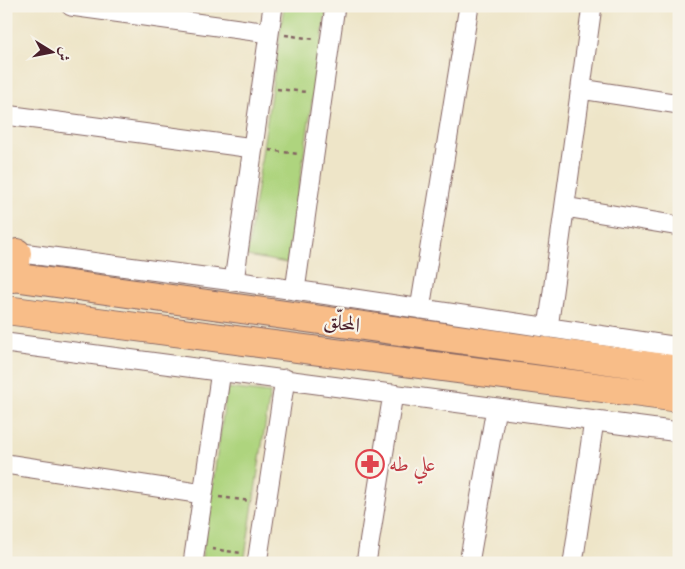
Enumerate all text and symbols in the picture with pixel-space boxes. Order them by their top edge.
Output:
north arrow [28,28,78,78]
text: ش [54,46,74,63]
street label: المحلّق [322,306,362,339]
pharmacy icon: علي طه [355,449,385,479]
place label: علي طه [389,452,436,484]

